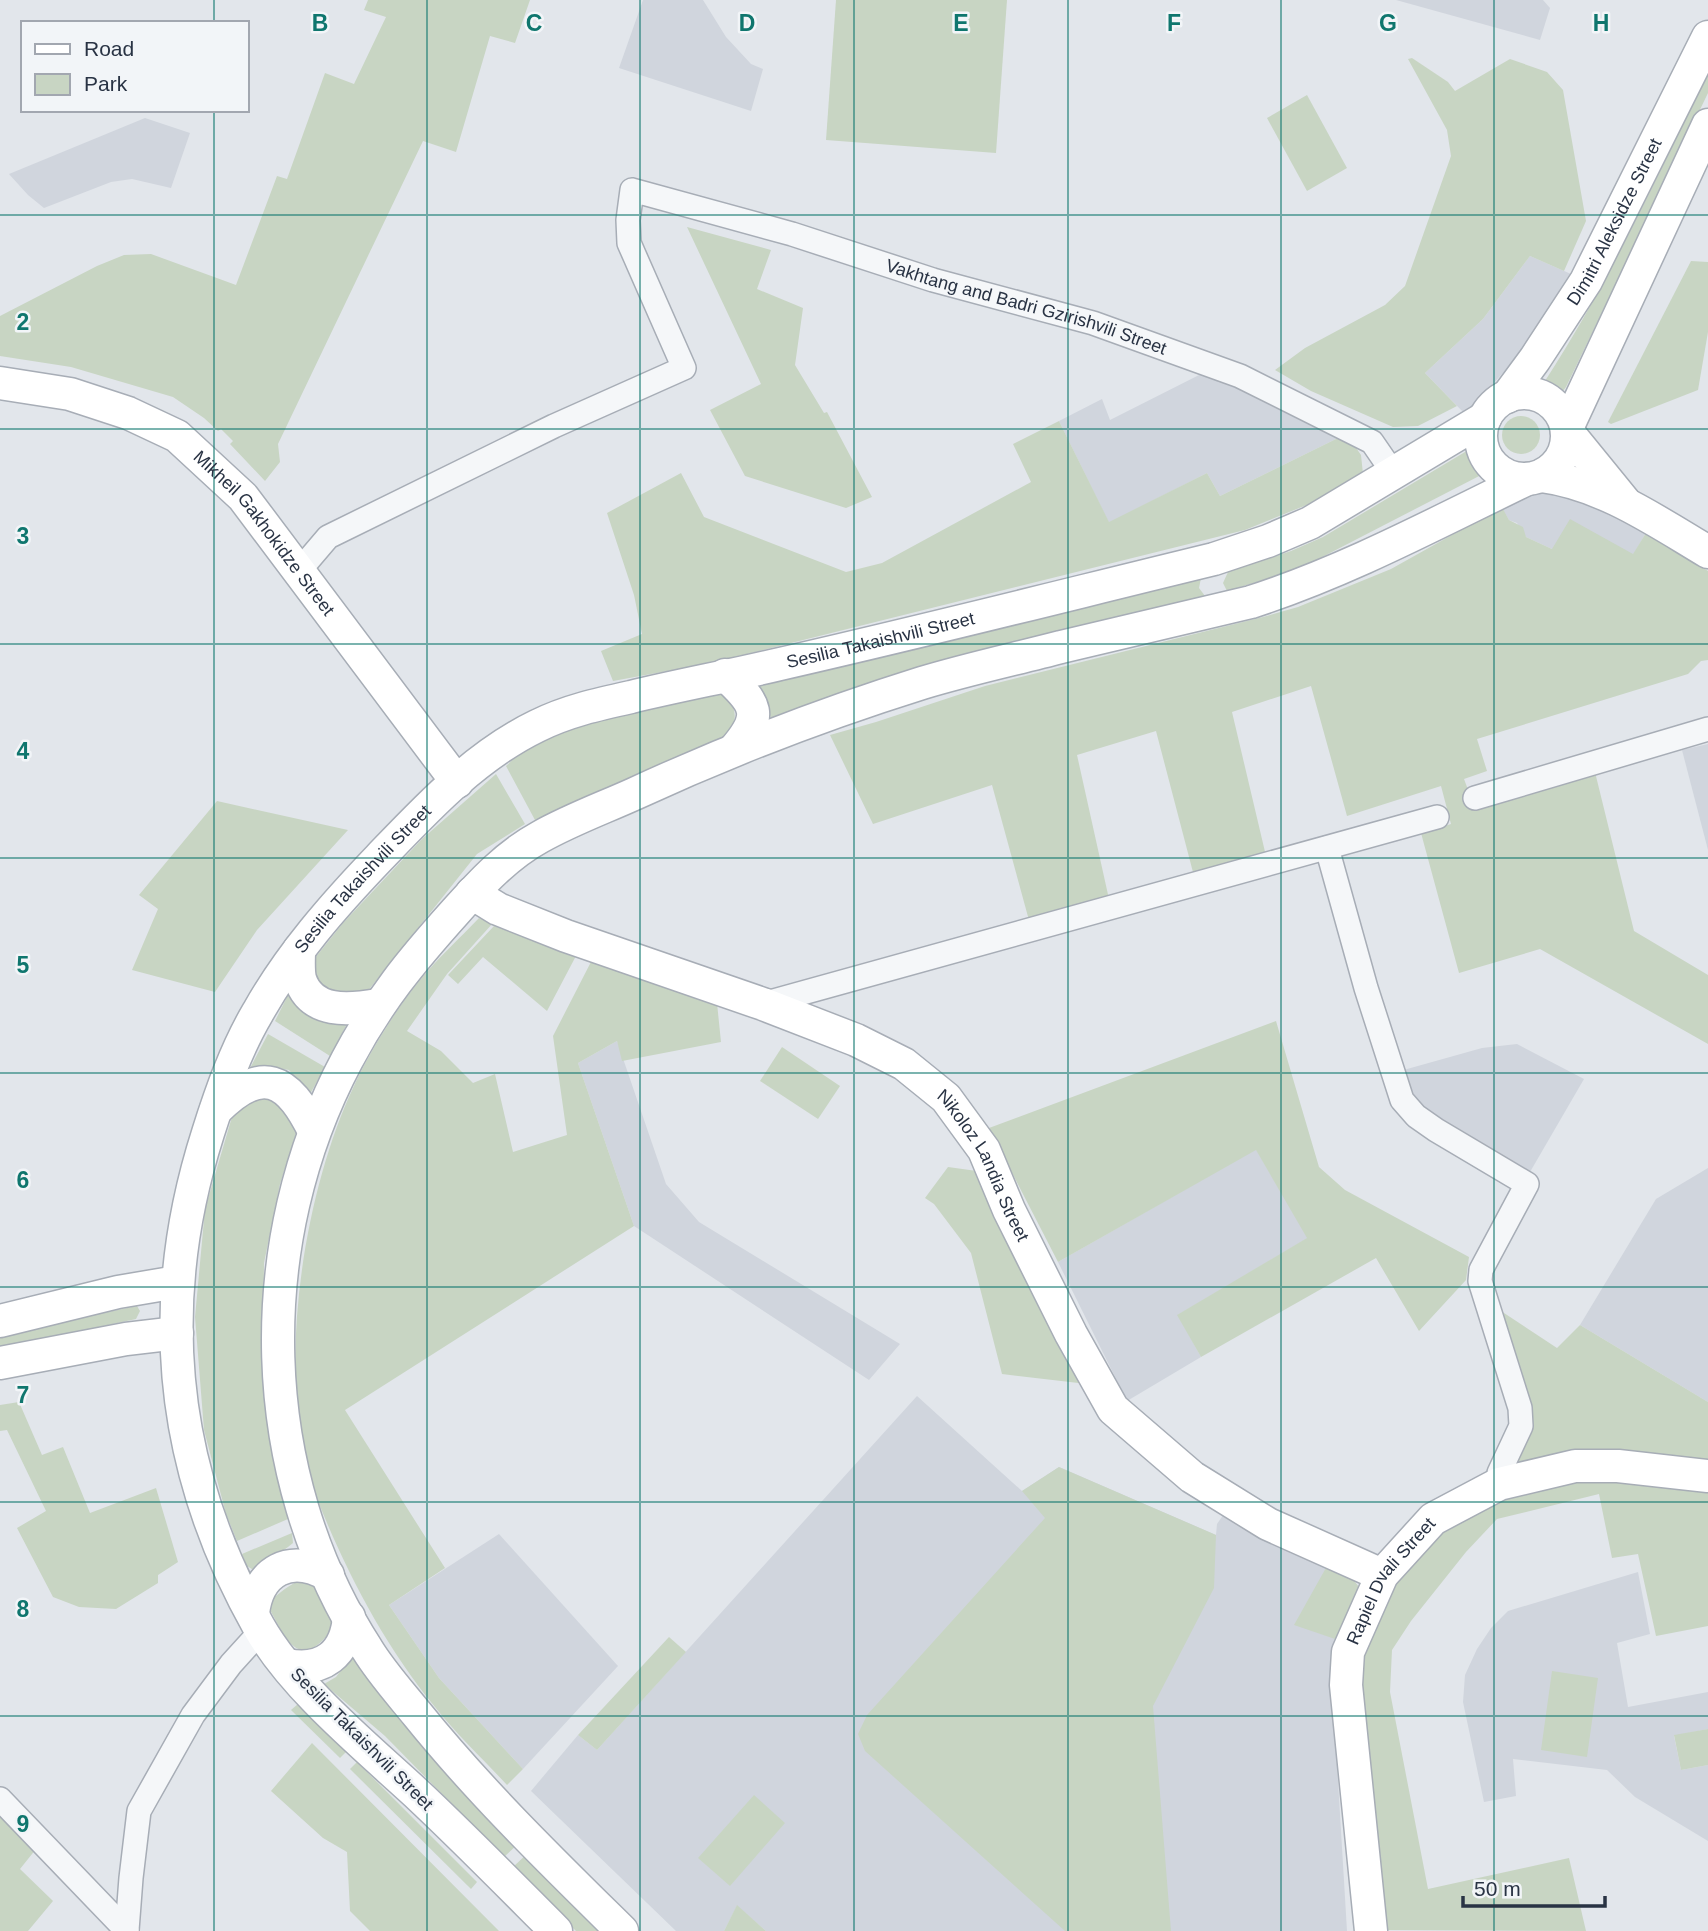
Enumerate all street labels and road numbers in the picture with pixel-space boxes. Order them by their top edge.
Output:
street label: Dimitri Aleksidze Street [1563,135,1666,309]
street label: Vakhtang and Badri Gzirishvili Street [883,255,1169,359]
street label: Mikheil Gakhokidze Street [190,447,338,620]
street label: Sesilia Takaishvili Street [784,608,977,672]
street label: Sesilia Takaishvili Street [290,801,435,957]
street label: Nikoloz Landia Street [933,1085,1033,1245]
street label: Rapiel Dvali Street [1343,1513,1439,1648]
street label: Sesilia Takaishvili Street [287,1664,437,1814]

